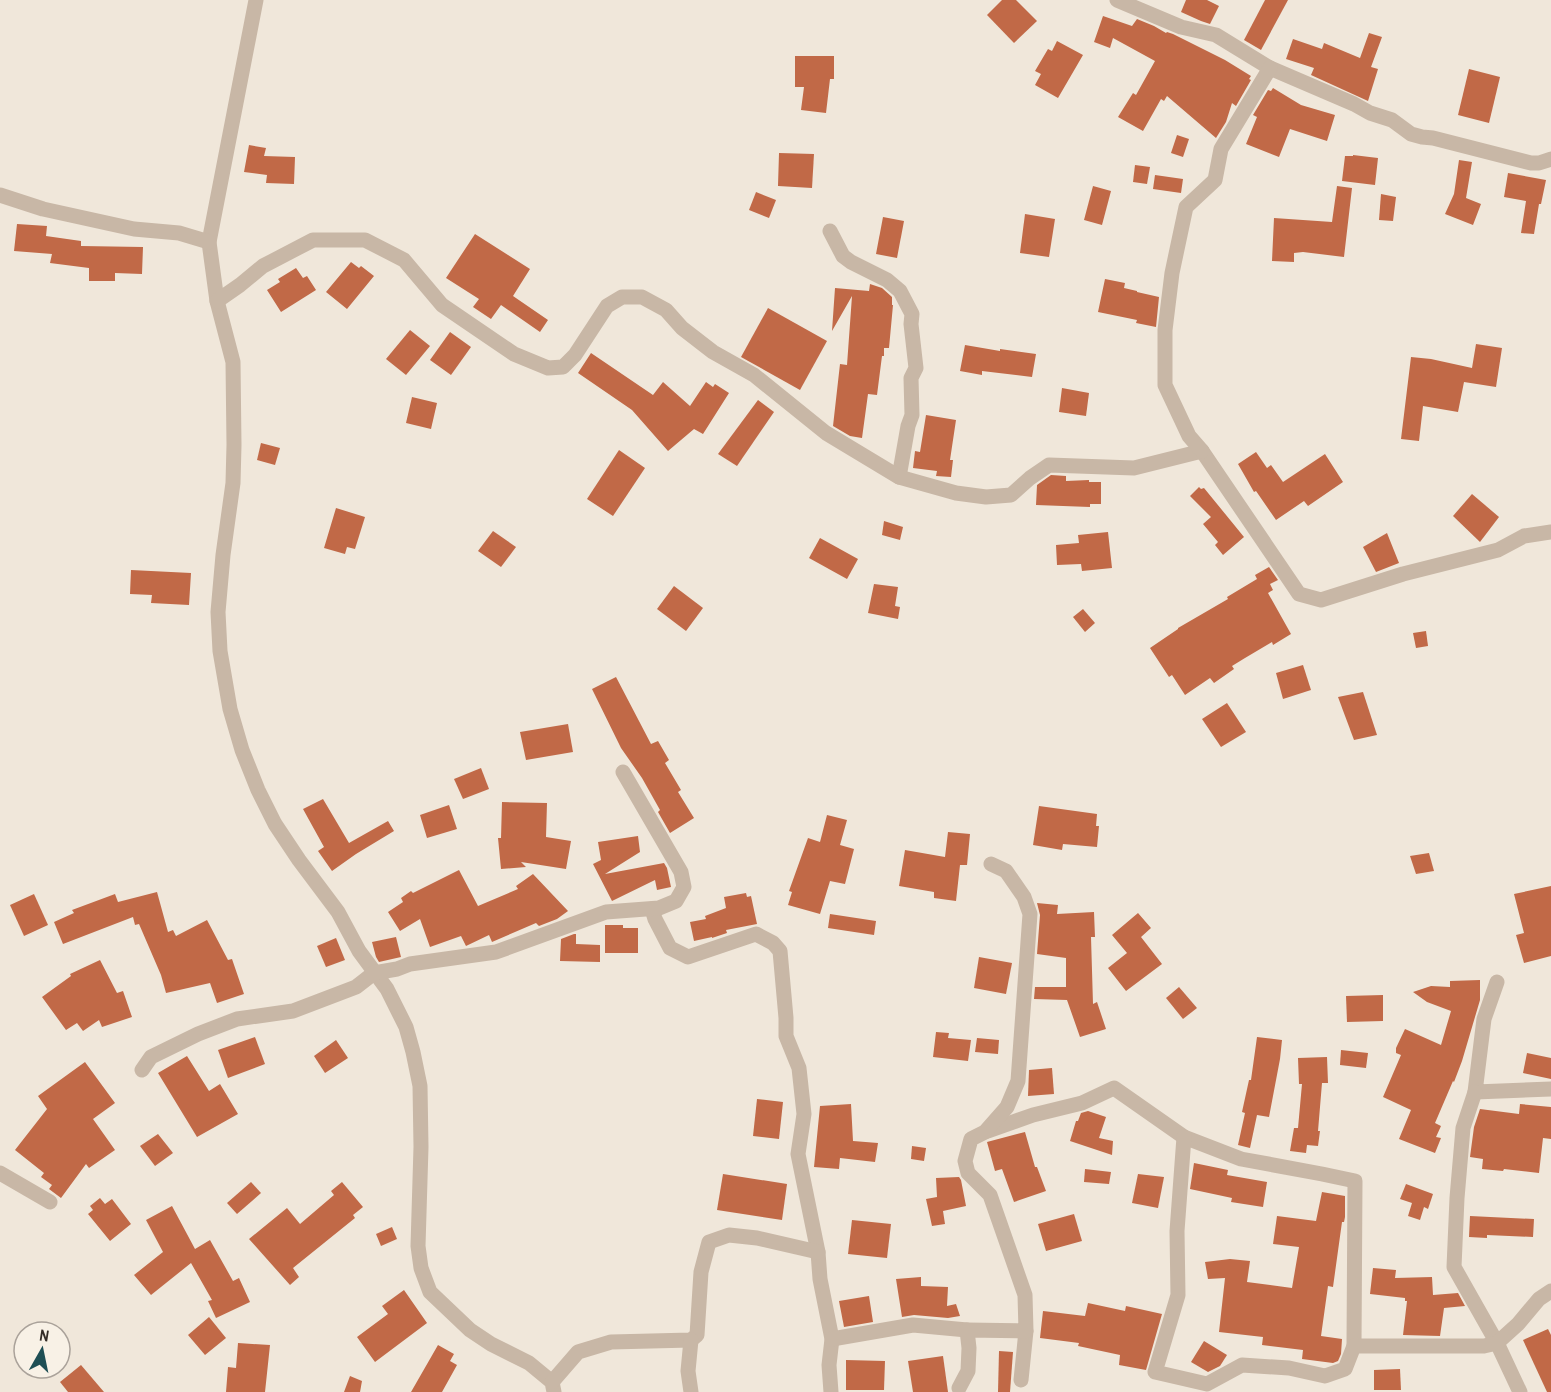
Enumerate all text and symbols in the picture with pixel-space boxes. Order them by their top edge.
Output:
north arrow [12,1320,72,1380]
text: N [38,1324,51,1347]

